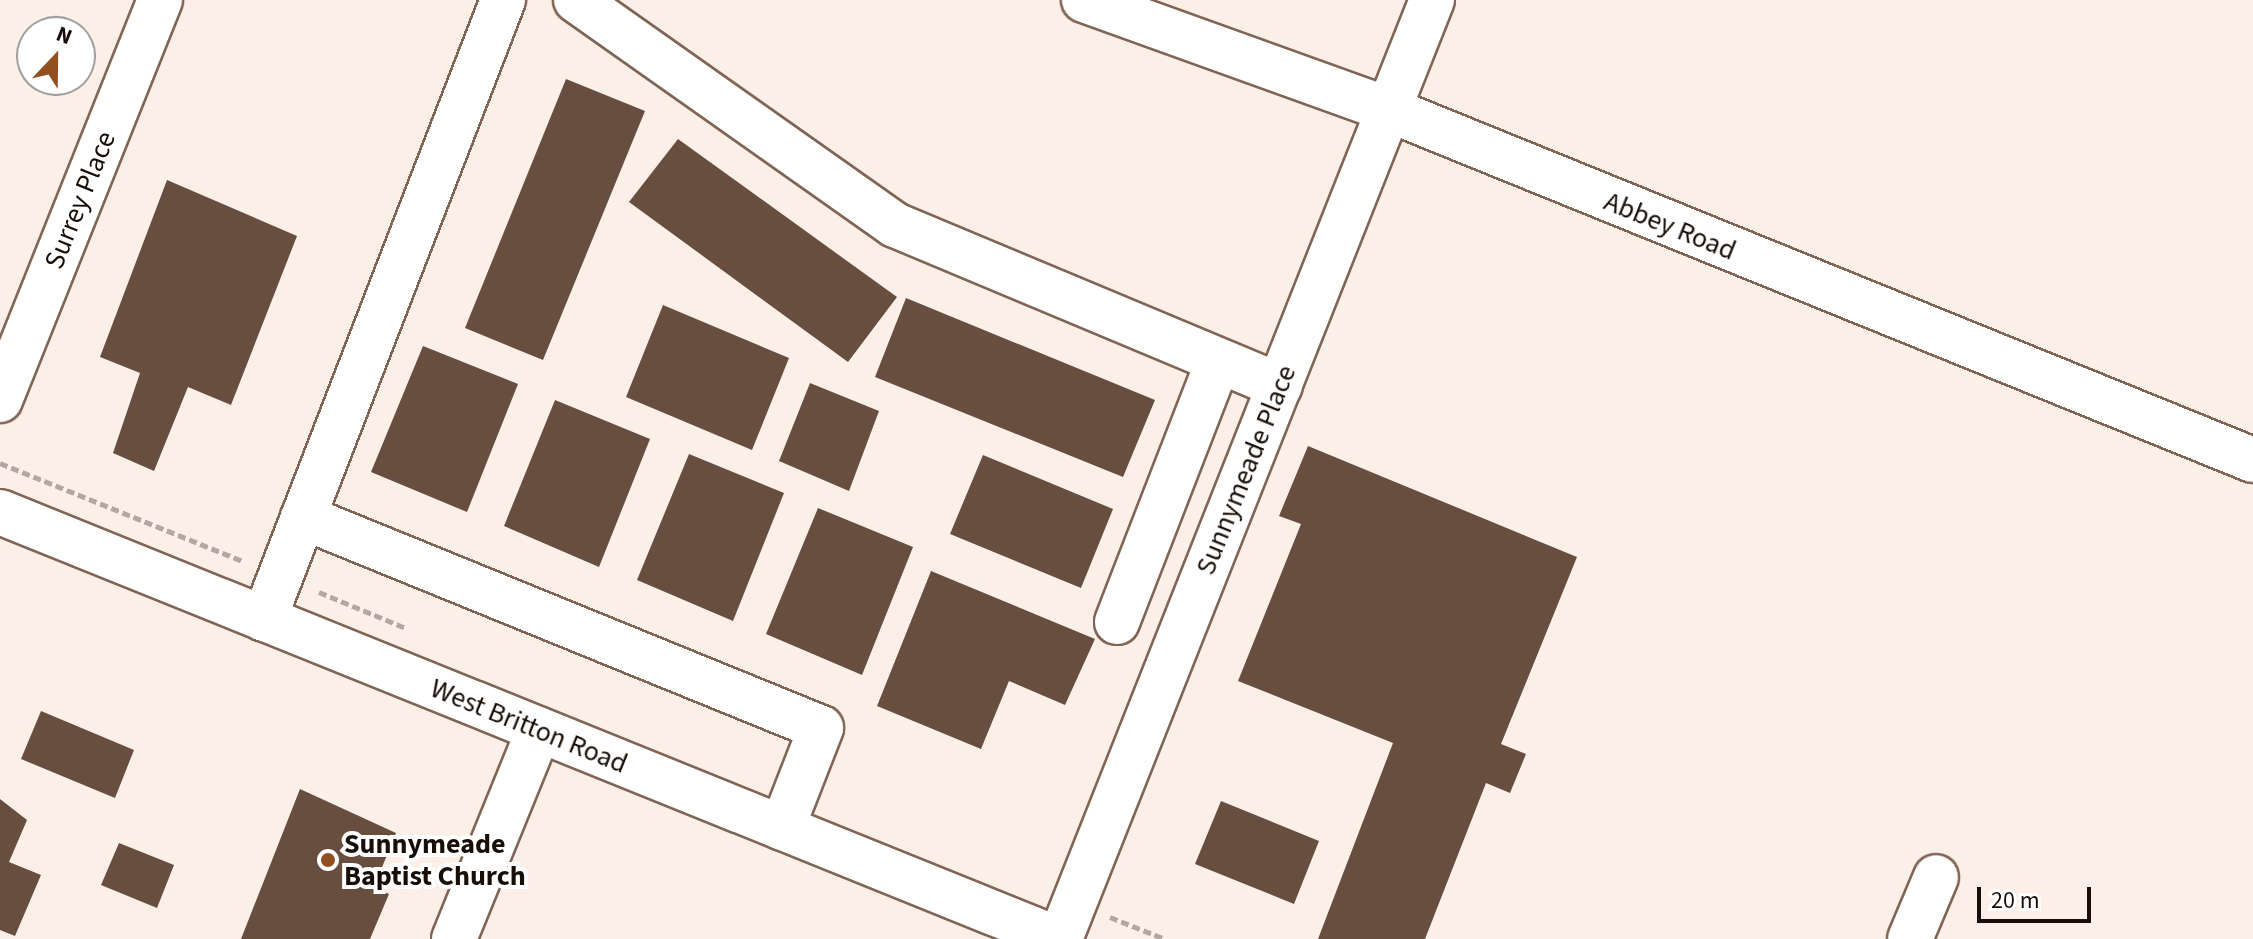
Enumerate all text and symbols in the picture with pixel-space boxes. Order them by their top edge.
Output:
north arrow [16,16,96,96]
text: N [51,18,77,53]
street label: Surrey Place [37,126,123,274]
street label: Abbey Road [1599,184,1741,268]
street label: Sunnymeade Place [1189,360,1303,580]
street label: West Britton Road [426,671,632,781]
place label: Sunnymeade Baptist Church [344,827,526,893]
marker: Sunnymeade Baptist Church [319,851,337,869]
scale bar [1981,871,2095,921]
text: 20 m [1991,883,2040,918]

